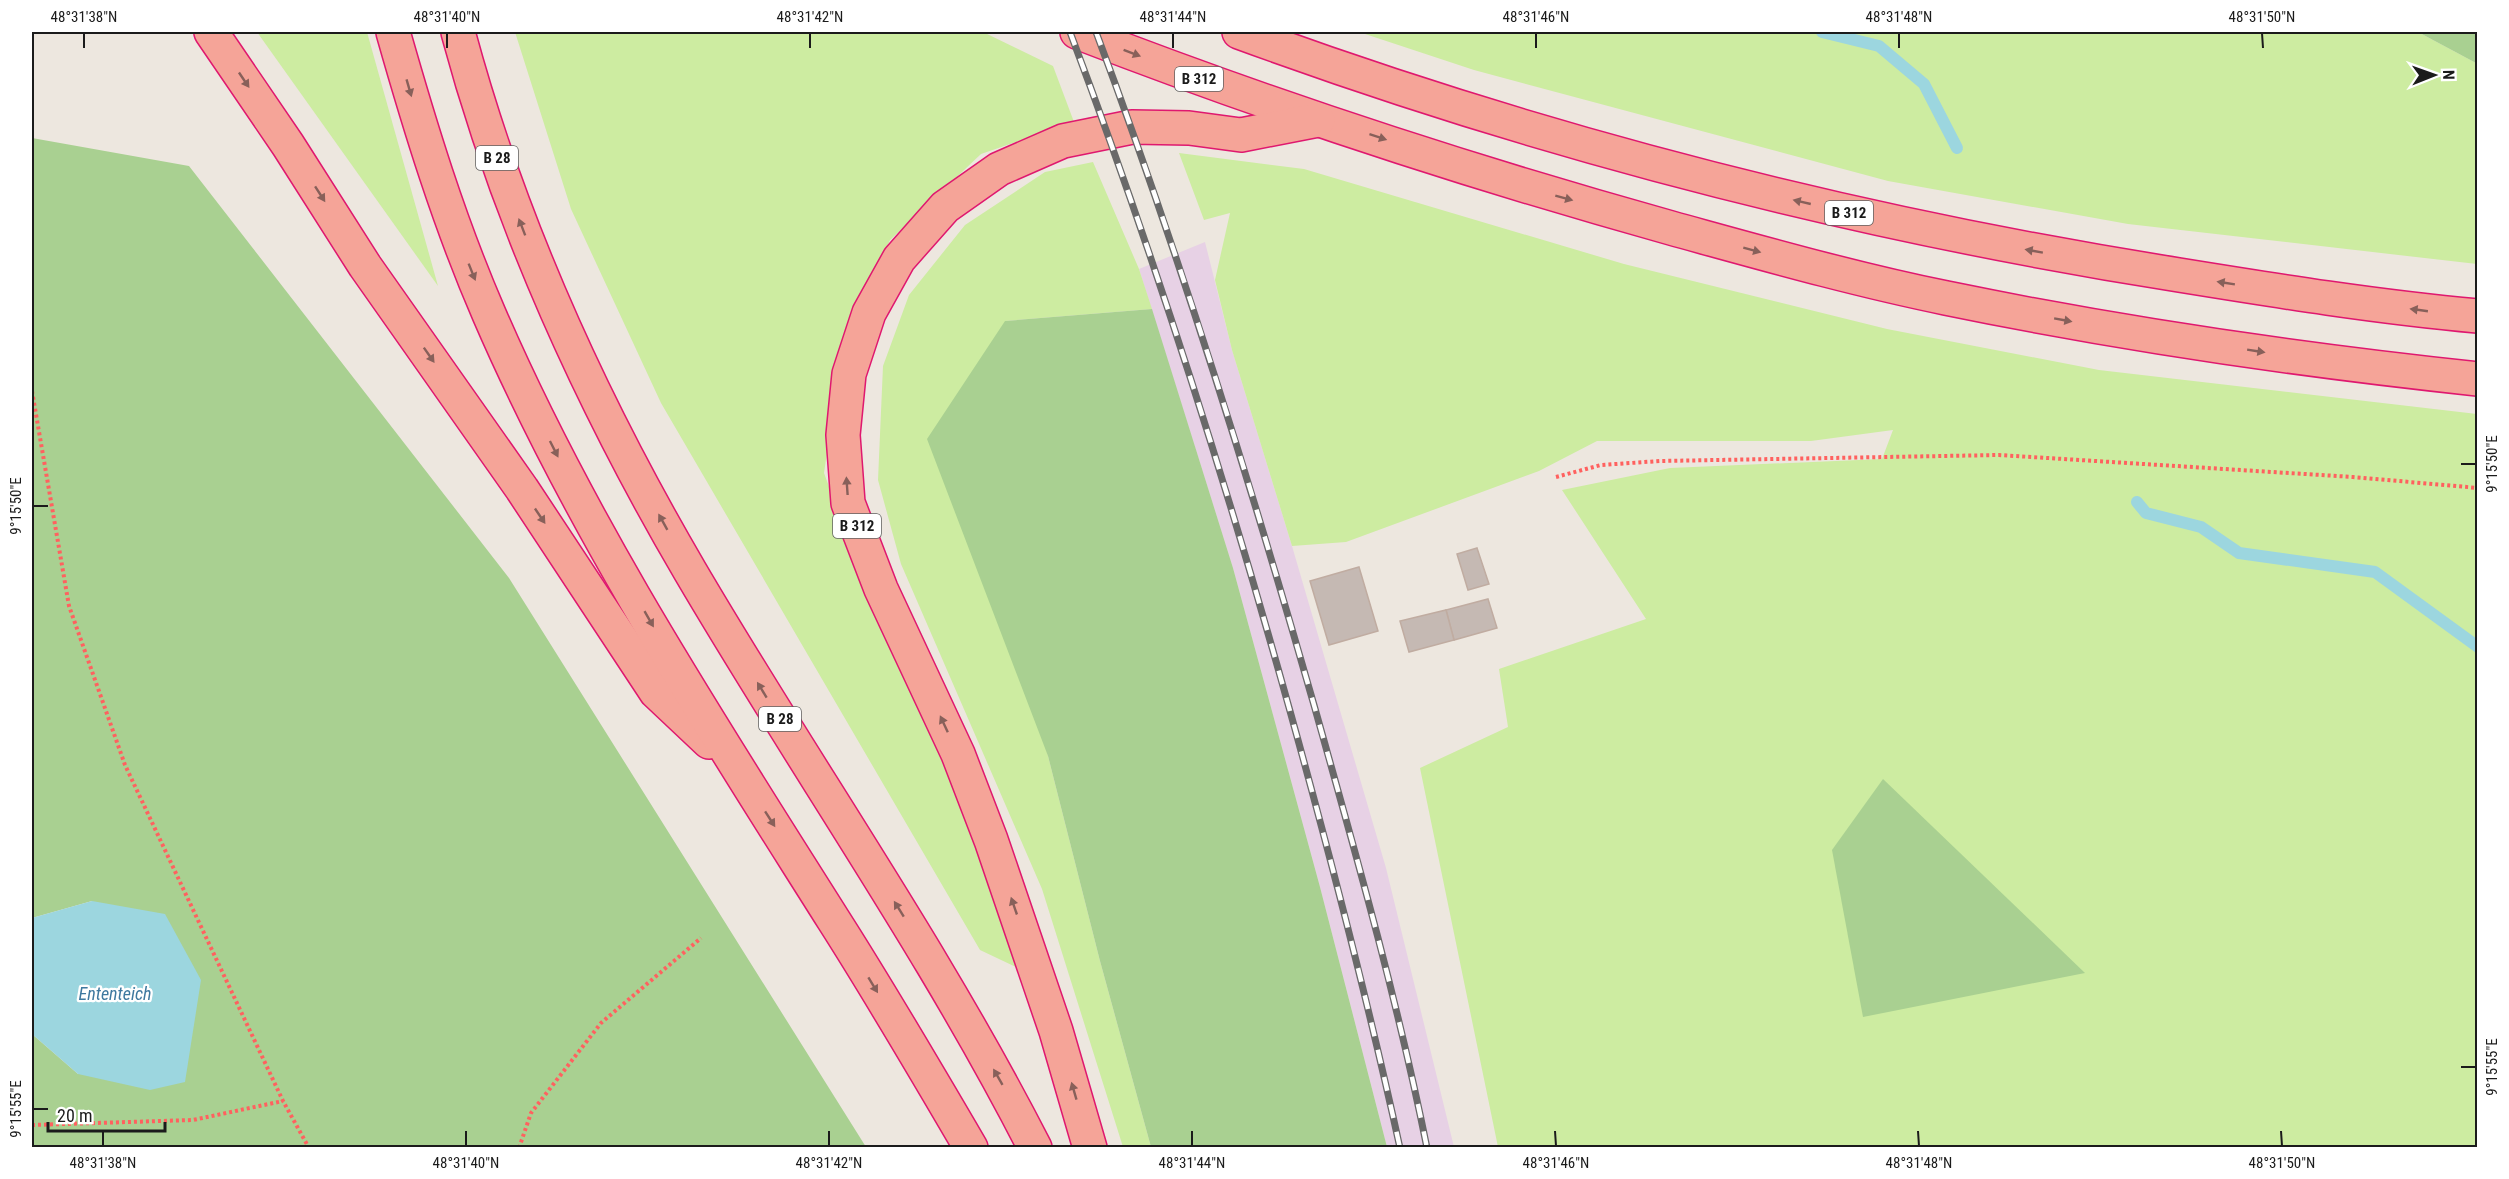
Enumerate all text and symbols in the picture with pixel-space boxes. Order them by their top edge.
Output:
text: 48°31'38"N [51,8,117,26]
text: 48°31'40"N [414,8,480,26]
text: 48°31'42"N [777,8,843,26]
text: 48°31'44"N [1140,8,1206,26]
text: 48°31'46"N [1503,8,1569,26]
text: 48°31'48"N [1866,8,1932,26]
text: 48°31'50"N [2229,8,2295,26]
north arrow [2404,45,2464,105]
one-way arrow [1123,49,1141,58]
road number: B 312 [1175,67,1223,91]
text: N [2439,70,2458,80]
one-way arrow [238,71,250,87]
one-way arrow [405,79,414,97]
one-way arrow [1370,133,1388,143]
road number: B 28 [476,146,518,170]
one-way arrow [314,186,325,202]
one-way arrow [1555,194,1573,203]
one-way arrow [1792,197,1811,206]
road number: B 312 [1825,201,1873,225]
one-way arrow [517,217,527,235]
one-way arrow [1743,246,1761,255]
one-way arrow [2024,246,2043,255]
one-way arrow [468,263,477,281]
one-way arrow [2217,278,2236,287]
one-way arrow [2410,305,2429,314]
one-way arrow [2054,316,2073,325]
one-way arrow [2246,346,2265,355]
one-way arrow [423,347,435,363]
text: 9°15'50"E [2483,435,2501,493]
one-way arrow [550,440,559,457]
text: 9°15'50"E [7,477,25,535]
one-way arrow [842,477,851,496]
one-way arrow [534,507,546,523]
one-way arrow [658,514,668,531]
road number: B 312 [833,514,881,538]
one-way arrow [644,611,654,628]
one-way arrow [757,682,768,698]
road number: B 28 [759,707,801,731]
one-way arrow [939,715,948,733]
one-way arrow [764,811,775,828]
one-way arrow [1009,897,1019,915]
one-way arrow [893,901,904,917]
one-way arrow [868,977,879,993]
water label: Ententeich [79,983,151,1004]
text: 9°15'55"E [2483,1038,2501,1096]
one-way arrow [993,1069,1003,1086]
text: 9°15'55"E [7,1080,25,1138]
one-way arrow [1069,1082,1078,1100]
scale bar [48,1095,165,1133]
text: 20 m [57,1105,92,1126]
text: 48°31'38"N [70,1154,136,1172]
text: 48°31'40"N [433,1154,499,1172]
text: 48°31'42"N [796,1154,862,1172]
text: 48°31'44"N [1159,1154,1225,1172]
text: 48°31'46"N [1523,1154,1589,1172]
text: 48°31'48"N [1886,1154,1952,1172]
text: 48°31'50"N [2249,1154,2315,1172]

